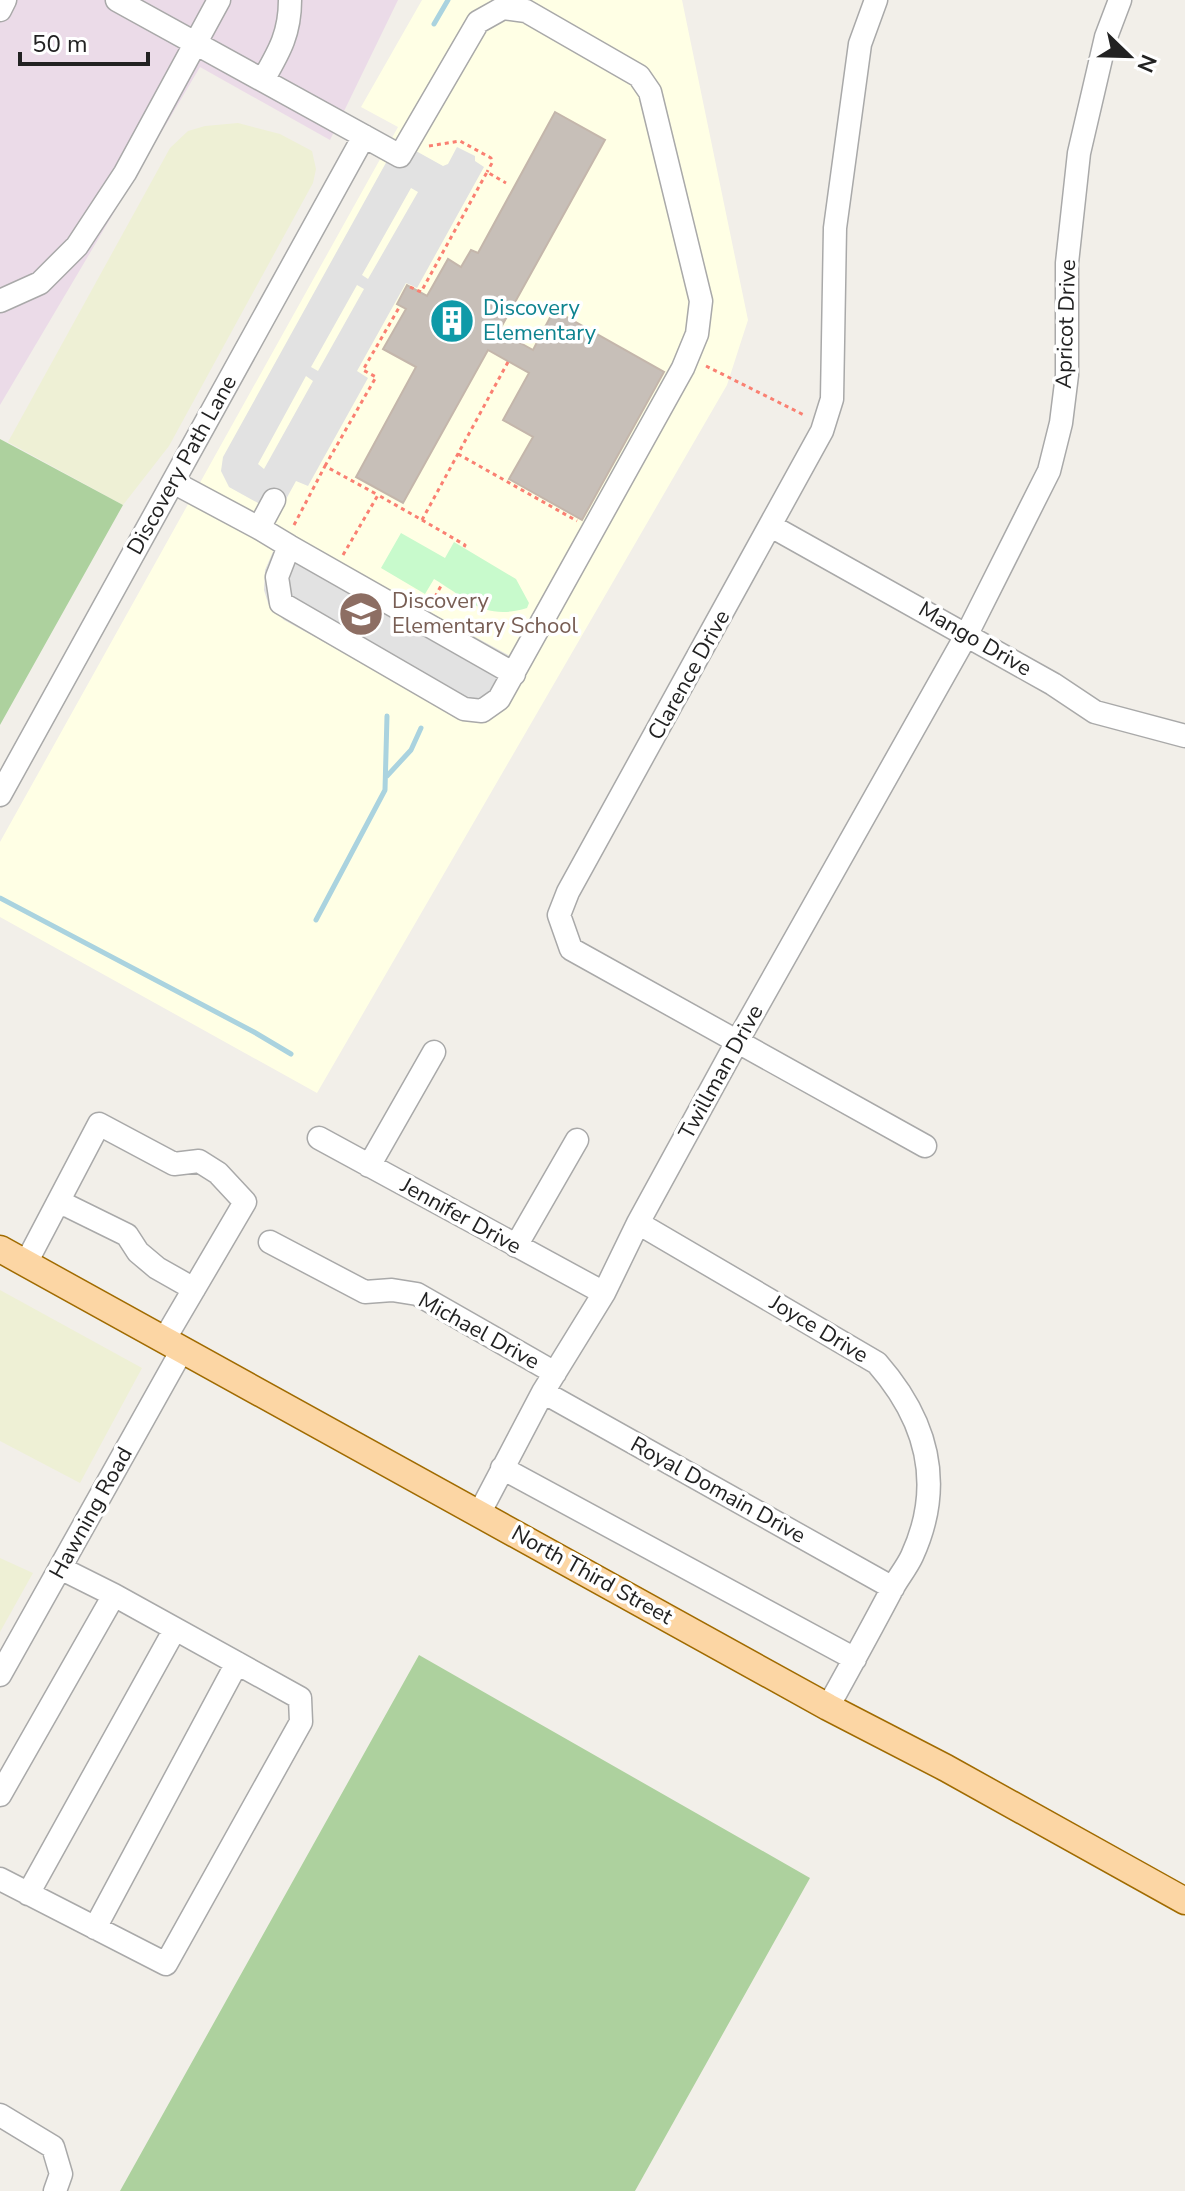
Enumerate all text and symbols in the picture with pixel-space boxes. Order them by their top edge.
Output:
scale bar [20,16,148,66]
north arrow [1089,16,1169,96]
text: 50 m [32,28,88,60]
text: N [1129,50,1164,77]
street label: Apricot Drive [1049,259,1083,389]
place label: Discovery Elementary [483,293,597,348]
building icon: Discovery Elementary [428,297,476,345]
street label: Discovery Path Lane [120,370,244,560]
place label: Discovery Elementary School [392,586,578,641]
school or university icon: Discovery Elementary School [337,590,385,638]
street label: Mango Drive [913,595,1037,683]
street label: Clarence Drive [641,605,737,745]
street label: Twillman Drive [672,999,770,1145]
street label: Jennifer Drive [395,1170,527,1261]
street label: Michael Drive [413,1285,545,1377]
street label: Joyce Drive [763,1287,874,1370]
street label: Royal Domain Drive [625,1429,811,1551]
street label: Hawning Road [42,1442,140,1584]
street label: North Third Street [506,1518,678,1632]

